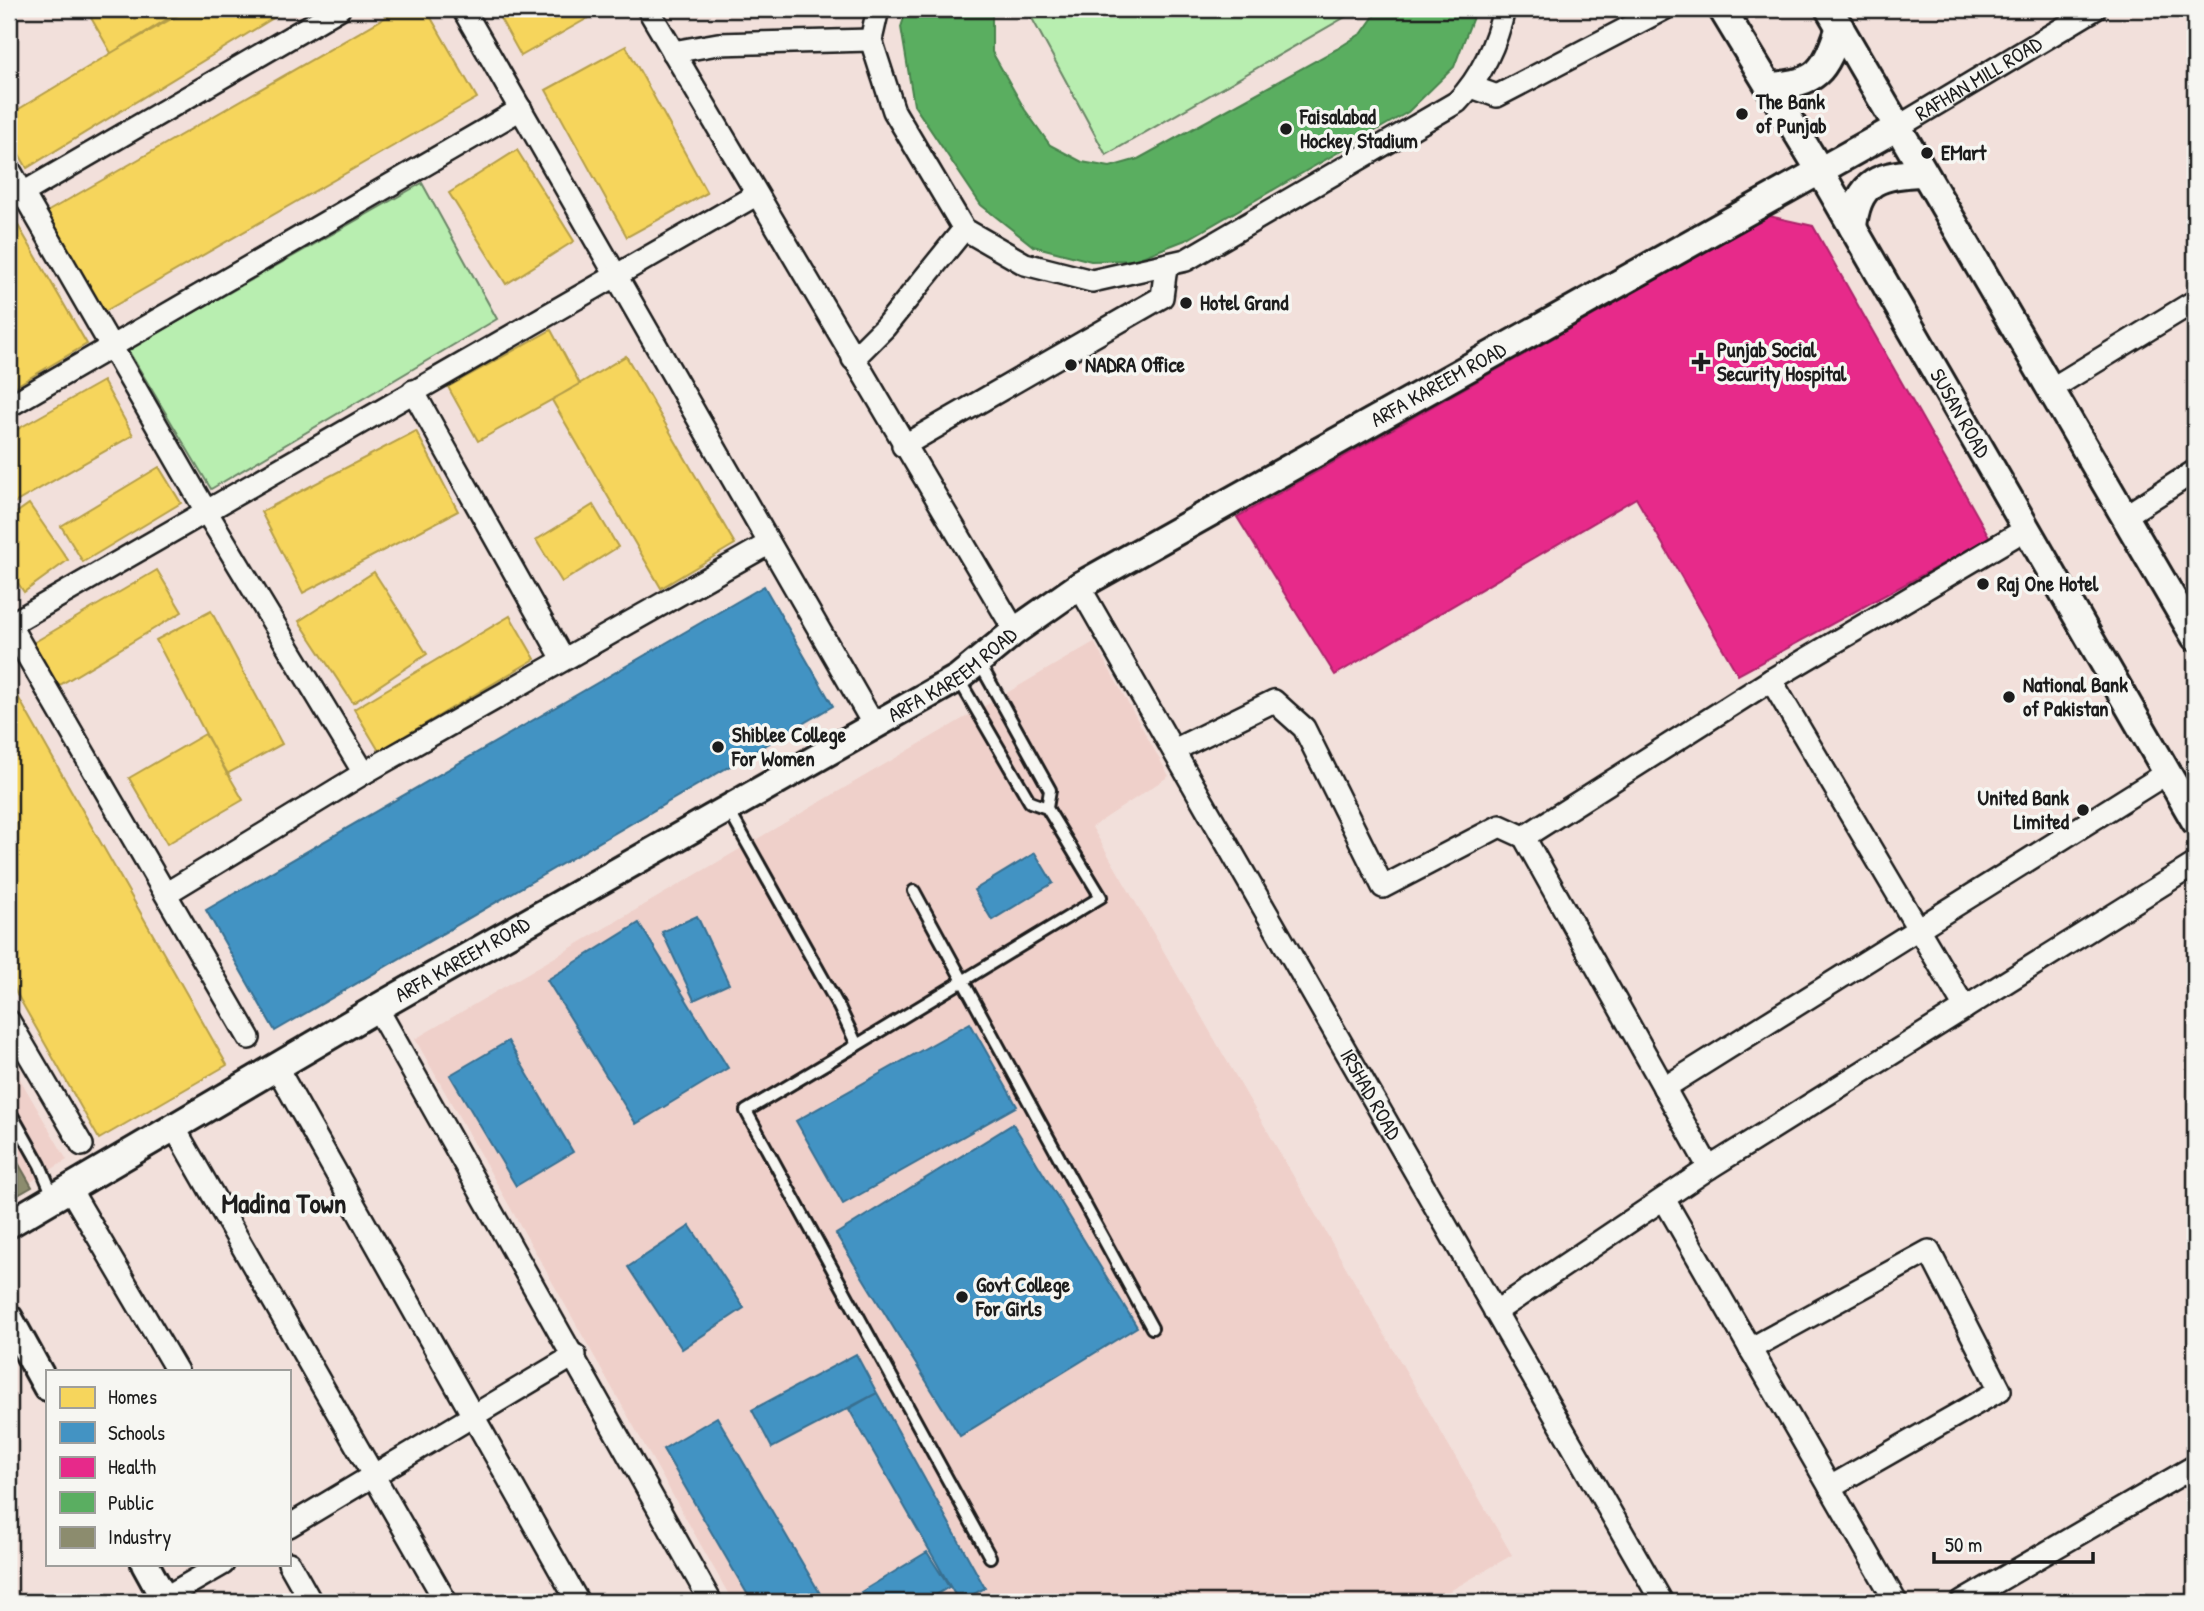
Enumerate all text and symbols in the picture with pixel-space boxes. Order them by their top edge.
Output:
street label: RAFHAN MILL ROAD [1910,29,2047,127]
place label: The Bank of Punjab [1755,87,1827,140]
place label: Faisalabad Hockey Stadium [1299,102,1418,156]
marker: The Bank of Punjab [1734,106,1750,122]
marker: Faisalabad Hockey Stadium [1278,121,1294,137]
place label: EMart [1941,138,1987,167]
marker: EMart [1919,145,1935,161]
place label: Hotel Grand [1200,288,1289,317]
marker: Hotel Grand [1178,295,1194,311]
street label: ARFA KAREEM ROAD [1365,335,1511,434]
place label: Punjab Social Security Hospital [1717,335,1847,389]
place label: NADRA Office [1085,350,1186,379]
marker: Punjab Social Security Hospital [1691,352,1711,372]
marker: NADRA Office [1063,357,1079,373]
street label: SUSAN ROAD [1923,363,1997,463]
place label: Raj One Hotel [1997,569,2099,598]
marker: Raj One Hotel [1975,576,1991,592]
street label: ARFA KAREEM ROAD [882,620,1023,729]
place label: National Bank of Pakistan [2023,670,2128,723]
marker: National Bank of Pakistan [2001,689,2017,705]
place label: Shiblee College For Women [731,720,847,773]
marker: Shiblee College For Women [710,739,726,755]
place label: United Bank Limited [1978,783,2070,836]
marker: United Bank Limited [2075,802,2091,818]
street label: ARFA KAREEM ROAD [389,909,535,1009]
street label: IRSHAD ROAD [1334,1043,1409,1145]
district label: Madina Town [222,1184,346,1222]
place label: Govt College For Girls [975,1270,1071,1323]
marker: Govt College For Girls [954,1289,970,1305]
legend [46,1370,290,1566]
text: Homes [108,1382,157,1411]
text: Schools [108,1418,165,1447]
text: Health [108,1452,156,1481]
text: Public [108,1488,154,1517]
scale bar [1934,1520,2094,1564]
text: Industry [108,1522,171,1551]
text: 50 m [1945,1530,1982,1559]

